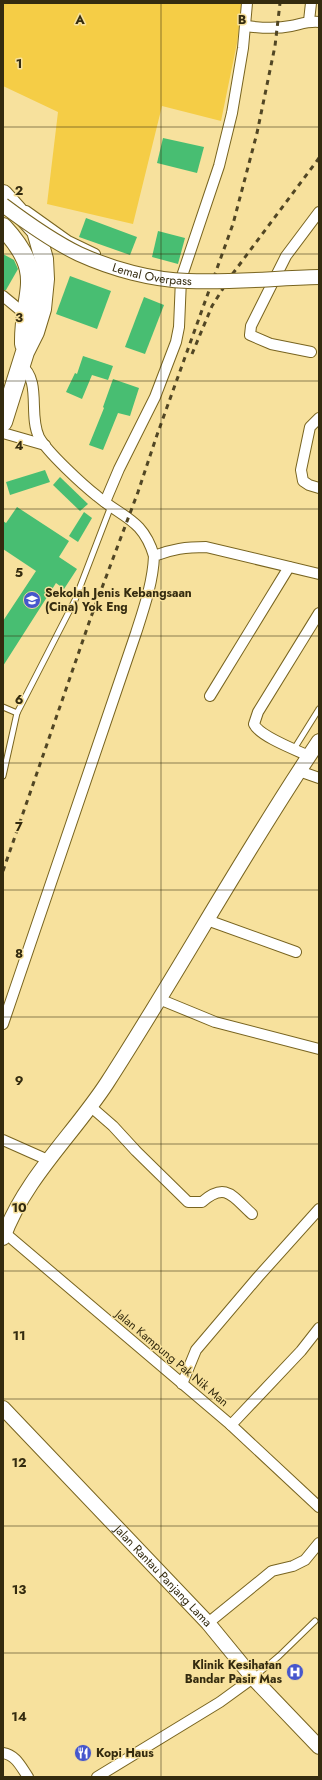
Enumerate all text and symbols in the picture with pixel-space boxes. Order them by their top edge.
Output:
text: A [74,10,85,29]
text: B [238,10,247,29]
text: 1 [16,54,22,73]
text: 2 [15,181,23,200]
street label: Lemal Overpass [110,258,192,290]
text: 3 [15,308,23,327]
text: 4 [14,436,24,455]
text: 5 [15,563,23,582]
place label: Sekolah Jenis Kebangsaan (Cina) Yok Eng [45,584,192,616]
school or university icon: Sekolah Jenis Kebangsaan (Cina) Yok Eng [22,590,42,610]
text: 6 [15,690,24,709]
text: 7 [15,817,23,836]
text: 8 [15,944,23,963]
text: 9 [15,1071,24,1090]
text: 10 [11,1198,27,1217]
street label: Jalan Kampung Pak Nik Man [110,1304,232,1411]
text: 11 [12,1326,26,1345]
text: 12 [11,1453,27,1472]
street label: Jalan Rantau Panjang Lama [109,1519,216,1631]
text: 13 [12,1580,26,1599]
place label: Klinik Kesihatan Bandar Pasir Mas [185,1656,283,1688]
hospital icon: Klinik Kesihatan Bandar Pasir Mas [285,1662,305,1682]
text: 14 [11,1707,27,1726]
restaurant icon: Kopi Haus [73,1743,93,1763]
place label: Kopi Haus [96,1744,154,1762]

